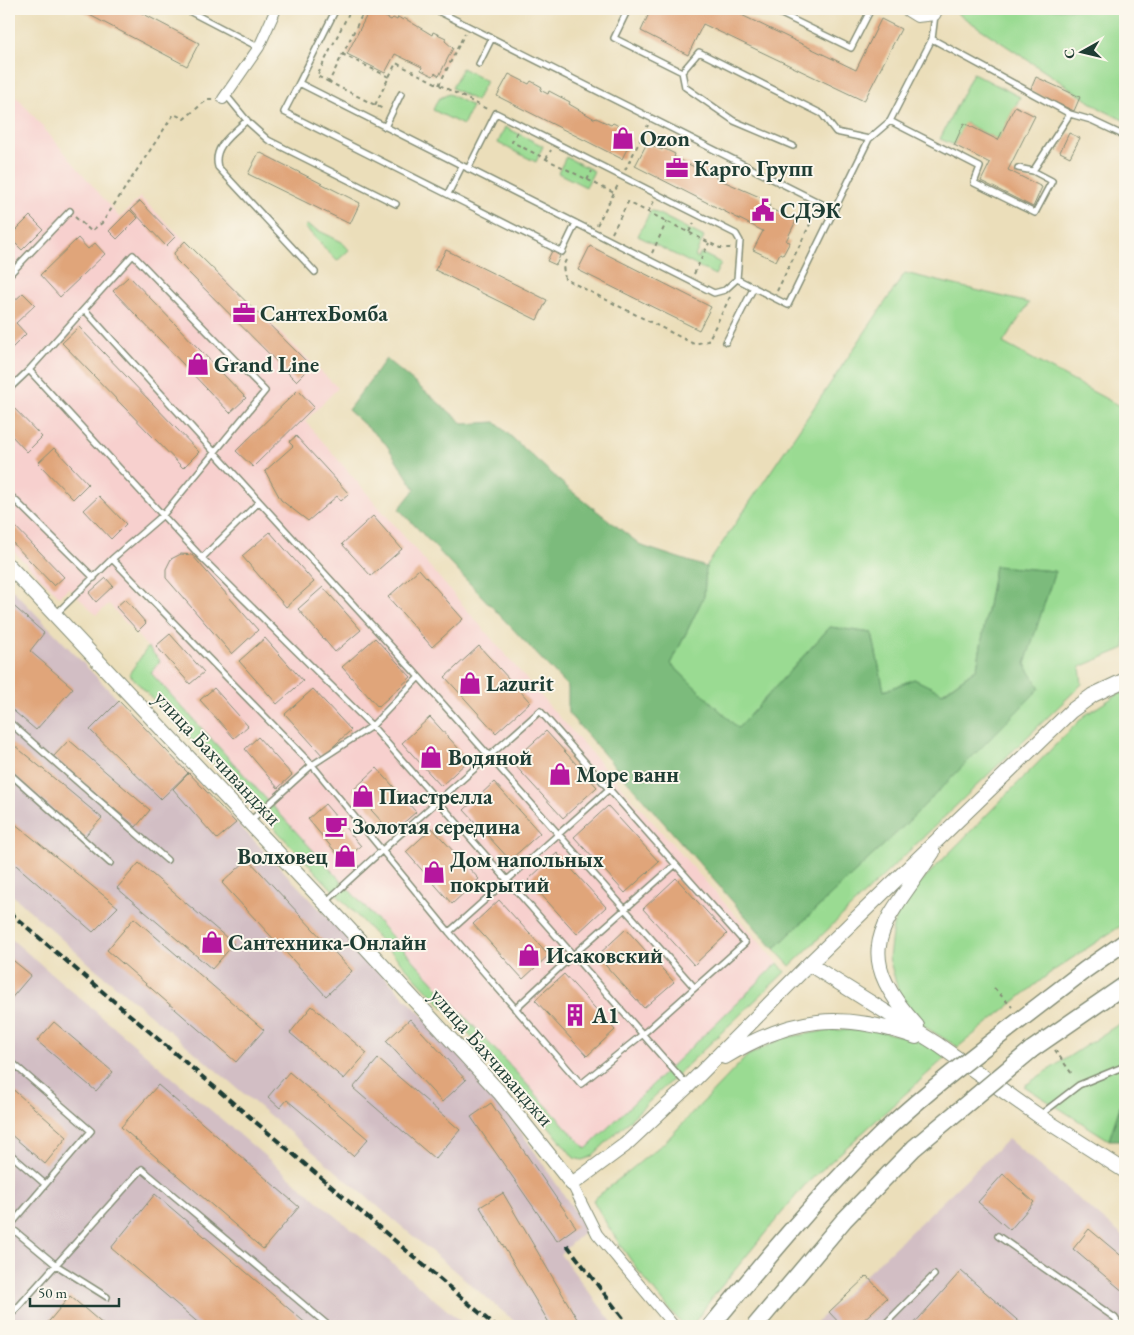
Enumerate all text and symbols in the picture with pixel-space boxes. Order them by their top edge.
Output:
north arrow [1056,28,1106,78]
text: С [1060,48,1079,60]
place label: Ozon [640,124,690,153]
shop icon: Ozon [610,125,636,151]
place label: Карго Групп [694,154,813,183]
office icon: Карго Групп [664,155,690,181]
place label: СДЭК [780,196,842,225]
public building icon: СДЭК [750,197,776,223]
place label: СантехБомба [260,299,388,328]
office icon: СантехБомба [231,300,257,326]
place label: Grand Line [214,350,319,379]
shop icon: Grand Line [185,351,211,377]
place label: Lazurit [486,669,554,698]
shop icon: Lazurit [457,670,483,696]
street label: улица Бахчиванджи [148,684,289,832]
place label: Водяной [448,743,532,772]
shop icon: Водяной [418,744,444,770]
place label: Море ванн [576,760,679,789]
shop icon: Море ванн [547,761,573,787]
place label: Пиастрелла [379,782,493,811]
shop icon: Пиастрелла [350,783,376,809]
place label: Золотая середина [352,812,521,841]
cafe icon: Золотая середина [323,813,349,839]
place label: Волховец [237,842,328,871]
shop icon: Волховец [332,843,358,869]
place label: Дом напольных покрытий [450,845,604,899]
shop icon: Дом напольных покрытий [421,859,447,885]
place label: Сантехника-Онлайн [228,928,427,957]
shop icon: Сантехника-Онлайн [199,929,225,955]
place label: Исаковский [546,941,663,970]
shop icon: Исаковский [516,942,542,968]
street label: улица Бахчиванджи [424,981,561,1133]
place label: A1 [591,1001,619,1030]
building icon: A1 [562,1002,588,1028]
scale bar [30,1275,119,1307]
text: 50 m [38,1283,67,1302]

